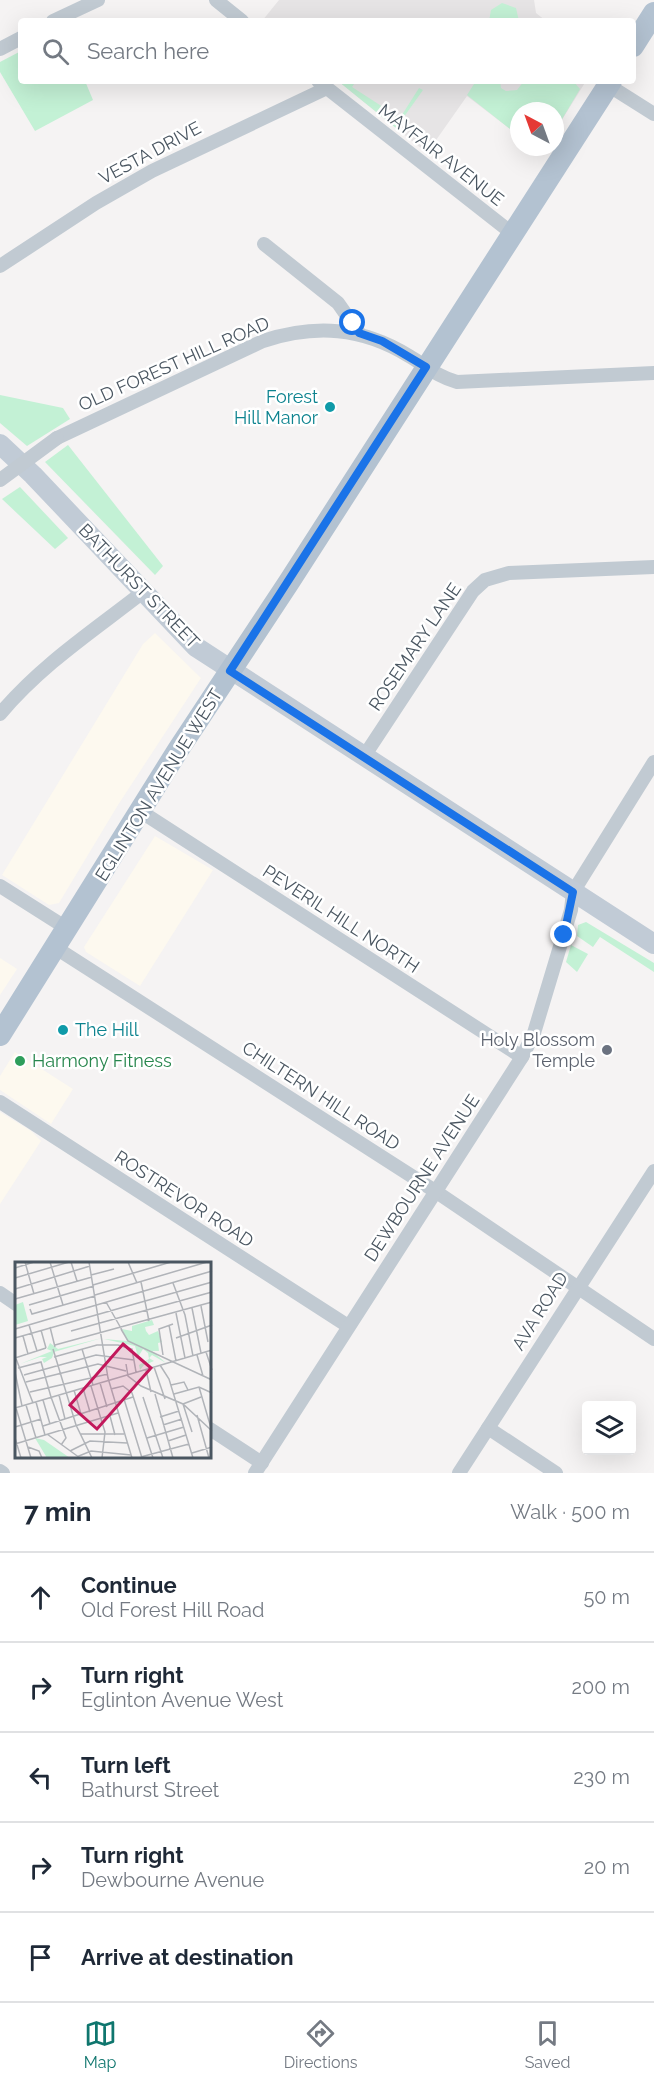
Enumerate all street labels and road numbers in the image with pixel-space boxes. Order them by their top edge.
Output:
street label: MAYFAIR AVENUE [375,99,508,210]
street label: VESTA DRIVE [95,117,204,188]
street label: OLD FOREST HILL ROAD [75,312,273,415]
street label: BATHURST STREET [75,519,204,652]
street label: ROSEMARY LANE [364,579,465,715]
street label: EGLINTON AVENUE WEST [91,685,227,885]
street label: PEVERIL HILL NORTH [259,860,423,977]
street label: CHILTERN HILL ROAD [239,1037,404,1154]
street label: DEWBOURNE AVENUE [360,1090,484,1265]
street label: ROSTREVOR ROAD [111,1146,258,1251]
street label: AVA ROAD [507,1268,572,1354]

